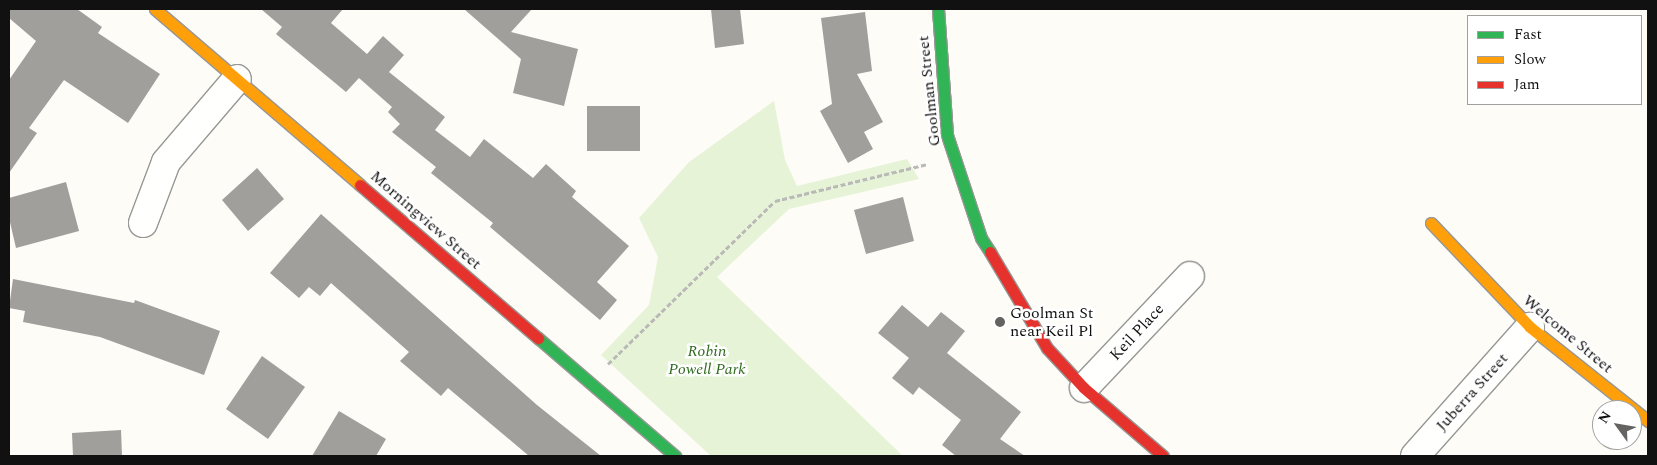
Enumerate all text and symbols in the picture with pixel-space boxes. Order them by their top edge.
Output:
legend [1467,15,1642,105]
text: Fast [1514,23,1542,46]
street label: Goolman Street [914,35,944,147]
text: Slow [1514,48,1546,71]
text: Jam [1514,73,1540,96]
street label: Morningview Street [366,167,486,273]
street label: Welcome Street [1519,291,1617,377]
street label: Keil Place [1106,300,1168,364]
place label: Goolman St near Keil Pl [1010,303,1093,341]
marker: Goolman St near Keil Pl [994,316,1006,328]
park label: Robin Powell Park [668,341,746,379]
street label: Juberra Street [1432,349,1512,435]
north arrow [1592,400,1642,450]
text: N [1593,407,1617,428]

